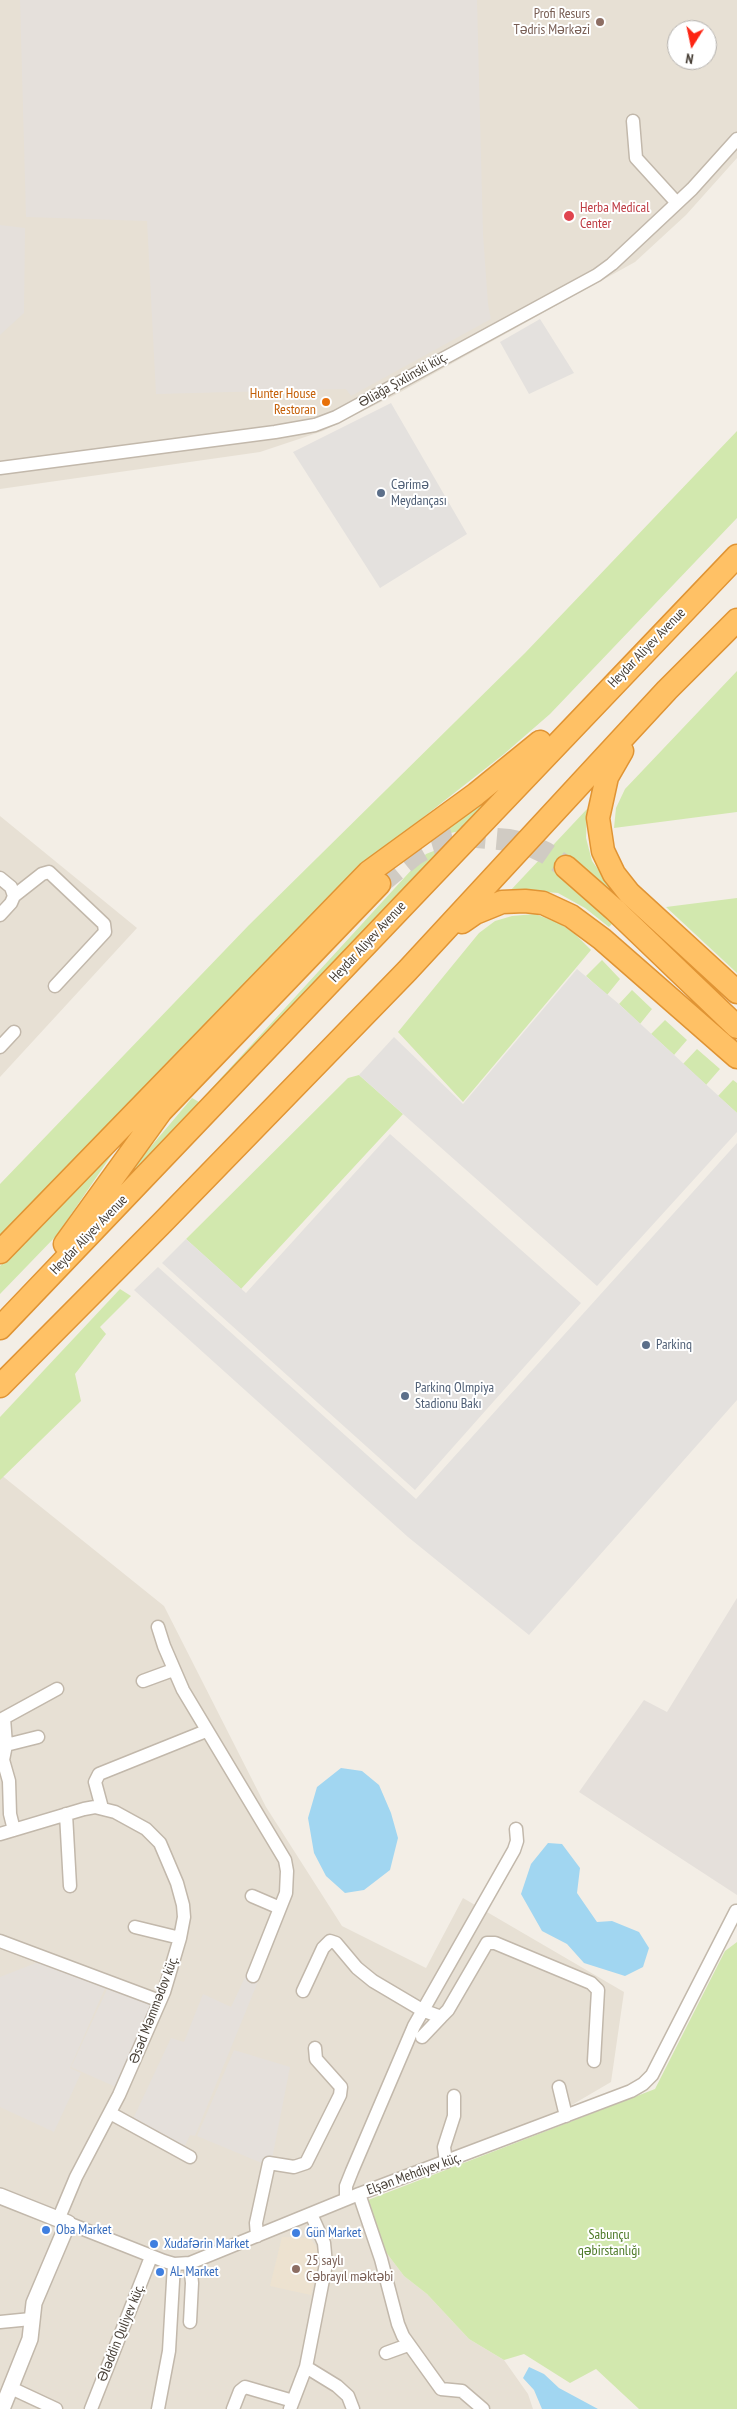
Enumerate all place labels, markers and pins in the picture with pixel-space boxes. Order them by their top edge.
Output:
place label: Profi Resurs Tədris Mərkəzi [513,6,590,38]
marker: Profi Resurs Tədris Mərkəzi [594,16,606,28]
place label: Herba Medical Center [580,200,649,232]
marker: Herba Medical Center [562,209,576,223]
place label: Hunter House Restoran [250,386,316,418]
marker: Hunter House Restoran [320,396,332,408]
place label: Cərimə Meydançası [391,477,447,510]
marker: Cərimə Meydançası [375,487,387,499]
place label: Parkinq [656,1337,692,1353]
marker: Parkinq [640,1339,652,1351]
place label: Parkinq Olmpiya Stadionu Bakı [415,1380,494,1412]
marker: Parkinq Olmpiya Stadionu Bakı [399,1390,411,1402]
place label: Oba Market [56,2222,112,2238]
marker: Oba Market [40,2224,52,2236]
place label: Gün Market [306,2225,361,2241]
marker: Gün Market [290,2227,302,2239]
place label: Xudafərin Market [164,2236,249,2252]
marker: Xudafərin Market [148,2238,160,2250]
place label: 25 saylı Cəbrayıl məktəbi [306,2253,393,2286]
marker: 25 saylı Cəbrayıl məktəbi [290,2263,302,2275]
place label: AL Market [170,2264,219,2280]
marker: AL Market [154,2266,166,2278]

